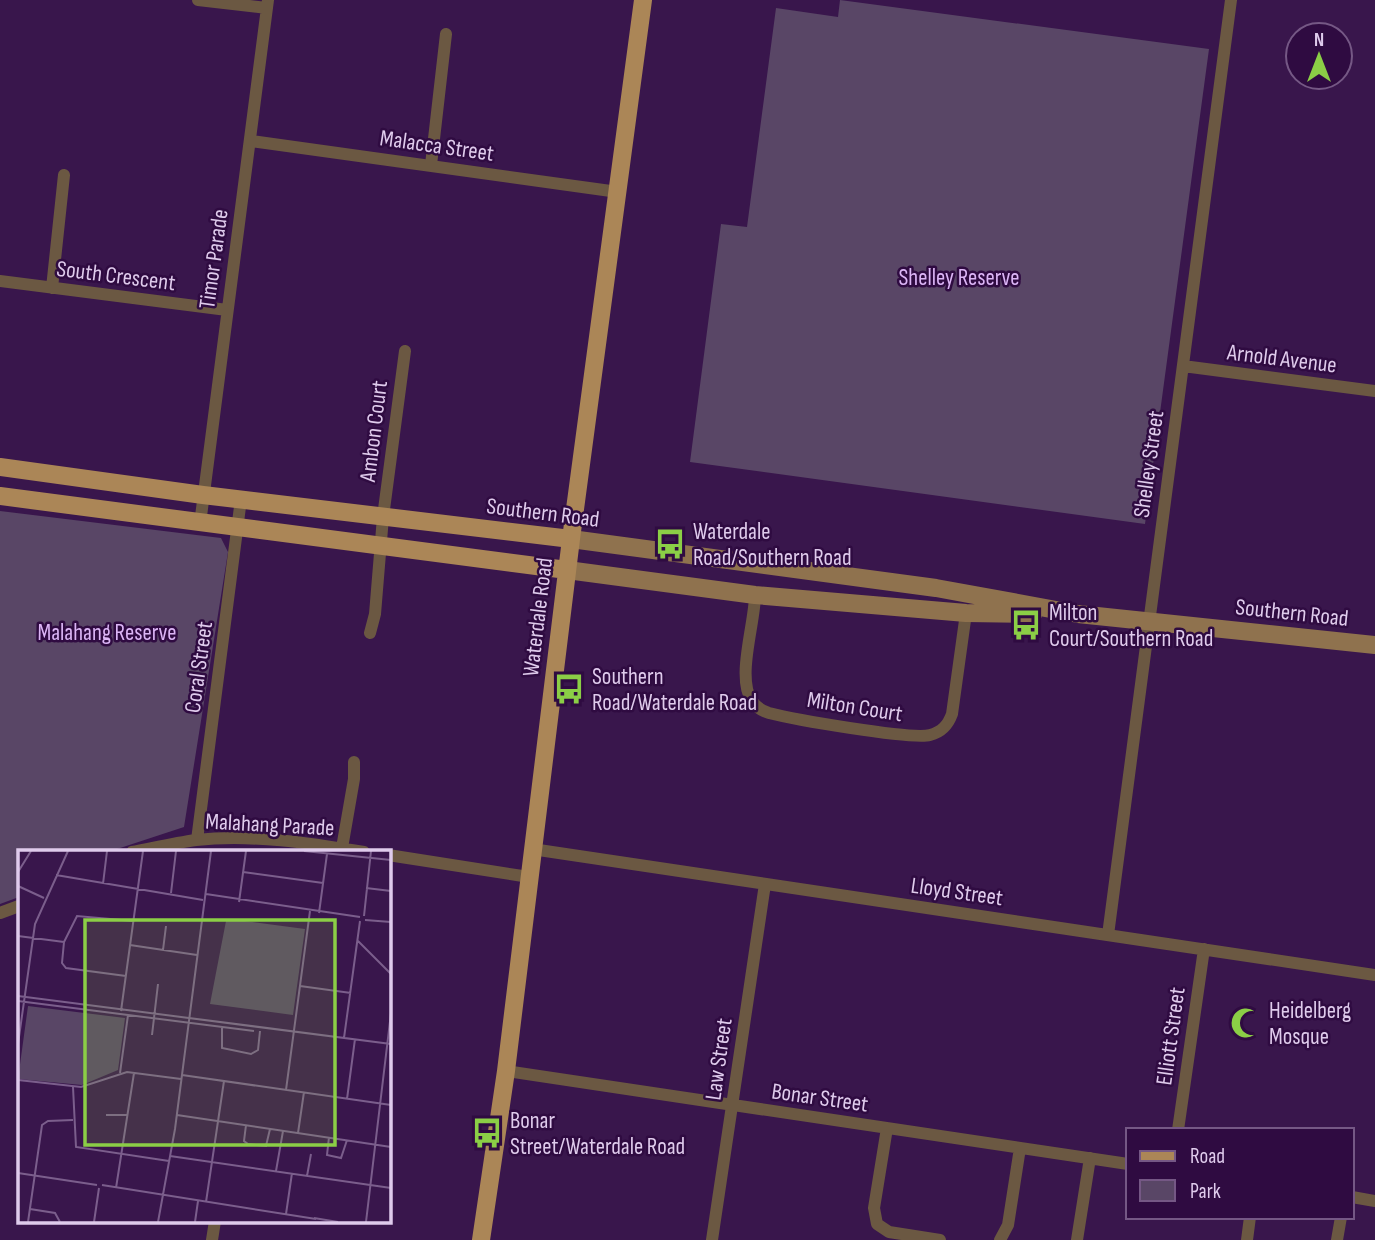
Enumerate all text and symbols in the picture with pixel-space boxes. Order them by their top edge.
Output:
north arrow [1284,21,1354,91]
text: N [1314,29,1324,52]
street label: Malacca Street [378,124,496,168]
street label: Timor Parade [193,207,235,311]
street label: South Crescent [55,255,177,297]
park label: Shelley Reserve [899,264,1019,292]
street label: Arnold Avenue [1225,338,1338,380]
street label: Ambon Court [354,379,394,484]
street label: Shelley Street [1128,409,1170,519]
street label: Southern Road [485,492,601,534]
place label: Waterdale Road/Southern Road [693,518,852,572]
bus stop icon: Waterdale Road/Southern Road [653,527,687,561]
street label: Waterdale Road [517,556,559,678]
street label: Southern Road [1234,593,1350,633]
place label: Milton Court/Southern Road [1049,599,1213,653]
bus stop icon: Milton Court/Southern Road [1009,608,1043,642]
park label: Malahang Reserve [38,619,176,647]
street label: Coral Street [179,620,219,715]
place label: Southern Road/Waterdale Road [592,663,757,717]
bus stop icon: Southern Road/Waterdale Road [552,672,586,706]
street label: Milton Court [805,686,904,728]
street label: Malahang Parade [205,808,335,842]
inset map [18,850,390,1222]
street label: Lloyd Street [909,872,1005,912]
street label: Elliott Street [1150,985,1192,1087]
place label: Heidelberg Mosque [1269,997,1351,1051]
mosque icon: Heidelberg Mosque [1229,1006,1263,1040]
street label: Law Street [699,1016,739,1102]
street label: Bonar Street [770,1077,870,1119]
place label: Bonar Street/Waterdale Road [510,1107,685,1161]
bus stop icon: Bonar Street/Waterdale Road [470,1116,504,1150]
legend [1126,1128,1354,1219]
text: Road [1190,1144,1225,1169]
text: Park [1190,1179,1221,1204]

